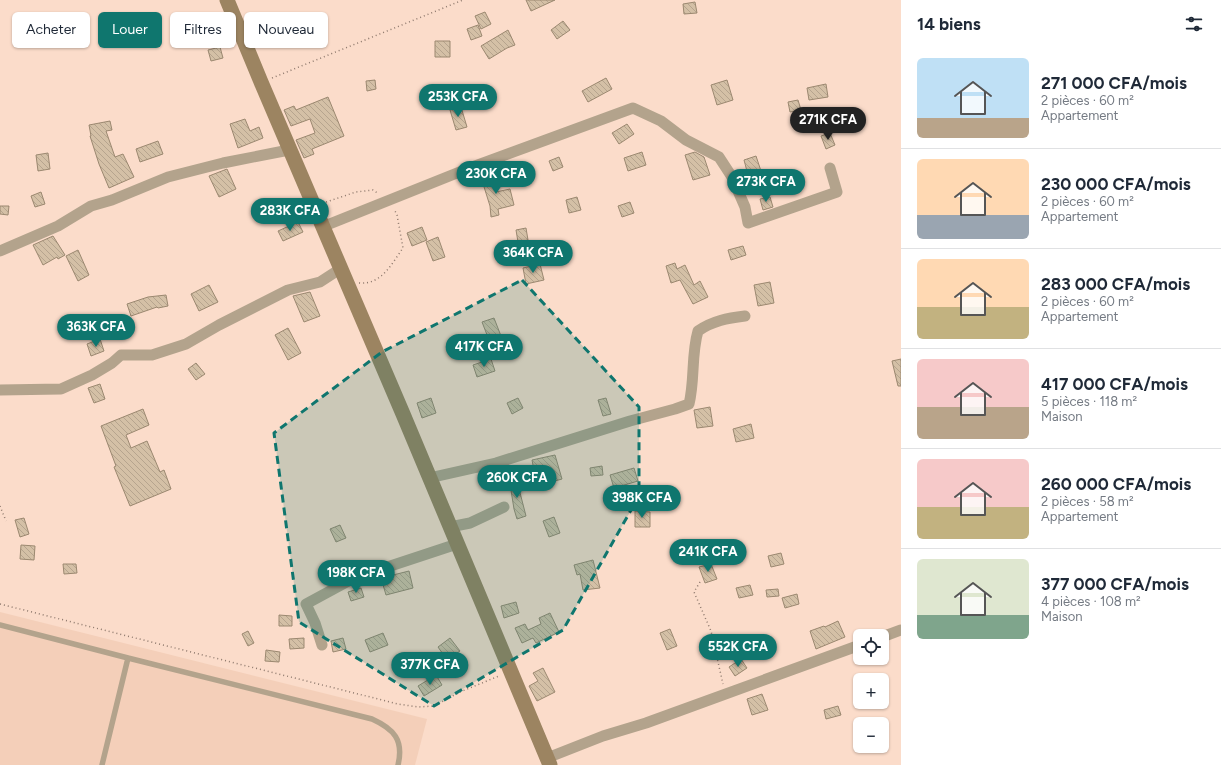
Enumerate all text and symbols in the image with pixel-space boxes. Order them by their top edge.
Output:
chip: Acheter [12,12,90,48]
chip: Louer [98,12,162,48]
chip: Filtres [170,12,236,48]
chip: Nouveau [244,12,328,48]
icon: filters [1183,13,1205,35]
text: 14 biens [917,14,981,34]
text: 271 000 CFA/mois [1041,73,1187,93]
icon: home [949,74,997,122]
pin: 253K CFA [417,84,499,118]
text: 253K CFA [428,89,488,104]
text: 2 pièces · 60 m² [1041,93,1134,108]
pin: 271K CFA [787,107,869,141]
text: Appartement [1041,108,1119,123]
text: 271K CFA [799,112,857,127]
pin: 230K CFA [455,161,537,195]
text: 230K CFA [466,166,526,181]
pin: 273K CFA [725,169,807,203]
text: 273K CFA [736,174,796,189]
text: 230 000 CFA/mois [1041,174,1191,194]
icon: home [949,175,997,223]
text: 2 pièces · 60 m² [1041,194,1134,209]
pin: 283K CFA [249,198,331,232]
text: 283K CFA [260,203,320,218]
text: Appartement [1041,209,1119,224]
pin: 364K CFA [492,240,574,274]
text: 364K CFA [503,245,563,260]
text: 283 000 CFA/mois [1041,274,1190,294]
icon: home [949,275,997,323]
text: 2 pièces · 60 m² [1041,294,1134,309]
text: Appartement [1041,309,1119,324]
pin: 363K CFA [55,314,137,348]
text: 363K CFA [66,319,126,334]
pin: 417K CFA [443,334,525,368]
text: 417K CFA [455,339,513,354]
text: 417 000 CFA/mois [1041,374,1188,394]
icon: home [949,375,997,423]
text: 5 pièces · 118 m² [1041,394,1137,409]
text: Maison [1041,409,1083,424]
pin: 260K CFA [476,465,558,499]
text: 260K CFA [486,470,548,485]
text: 260 000 CFA/mois [1041,474,1191,494]
icon: home [949,475,997,523]
pin: 398K CFA [601,485,683,519]
text: 398K CFA [612,490,672,505]
text: 2 pièces · 58 m² [1041,494,1134,509]
text: Appartement [1041,509,1119,524]
pin: 241K CFA [667,539,749,573]
text: 241K CFA [679,544,737,559]
pin: 198K CFA [315,560,397,594]
text: 198K CFA [327,565,385,580]
text: 377 000 CFA/mois [1041,574,1189,594]
icon: home [949,575,997,623]
text: 4 pièces · 108 m² [1041,594,1141,609]
text: Maison [1041,609,1083,624]
map controls [853,629,889,753]
button: locate [853,629,889,665]
pin: 552K CFA [697,634,779,668]
text: 552K CFA [708,639,768,654]
pin: 377K CFA [389,652,471,686]
text: 377K CFA [400,657,460,672]
button: + [853,673,889,709]
button: − [853,717,889,753]

